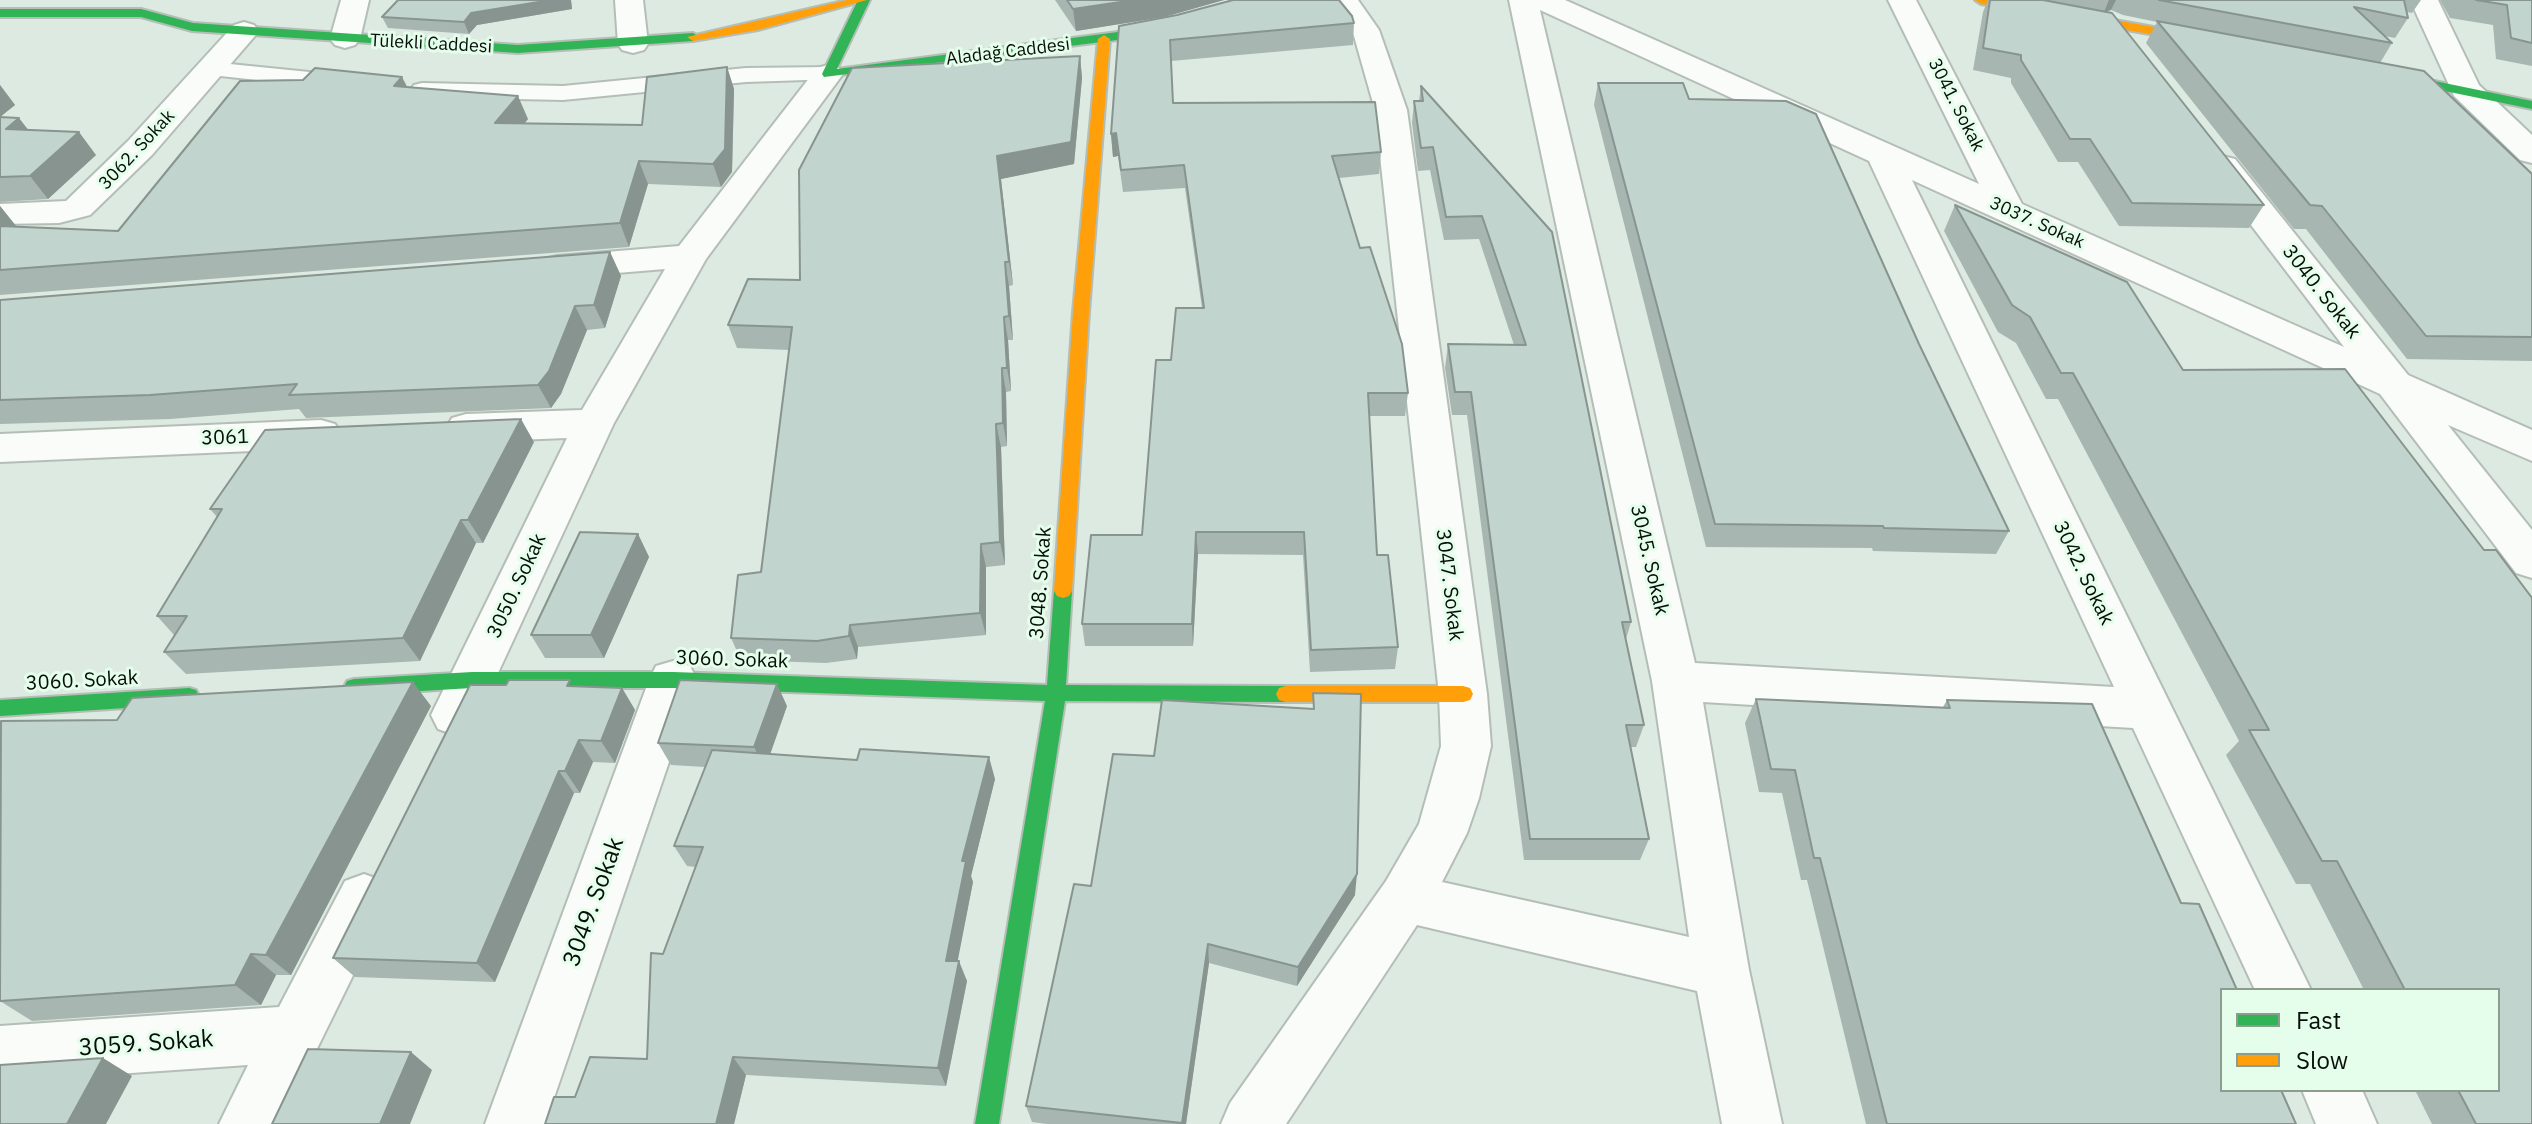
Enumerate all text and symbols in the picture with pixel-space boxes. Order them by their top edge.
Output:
street label: Tülekli Caddesi [369,30,493,58]
street label: Aladağ Caddesi [945,34,1071,70]
street label: 3041. Sokak [1923,55,1989,155]
street label: 3062. Sokak [95,106,179,194]
street label: 3037. Sokak [1986,193,2088,253]
street label: 3040. Sokak [2277,240,2365,344]
street label: 3061 [201,425,249,451]
street label: 3045. Sokak [1625,502,1673,618]
street label: 3042. Sokak [2048,517,2118,629]
street label: 3048. Sokak [1025,526,1057,640]
street label: 3047. Sokak [1430,528,1468,642]
street label: 3050. Sokak [482,530,552,642]
street label: 3060. Sokak [675,646,789,674]
street label: 3060. Sokak [25,666,139,696]
street label: 3049. Sokak [557,834,631,970]
legend [2220,988,2500,1092]
text: Fast [2296,1004,2341,1036]
street label: 3059. Sokak [78,1025,214,1063]
text: Slow [2296,1044,2348,1076]

